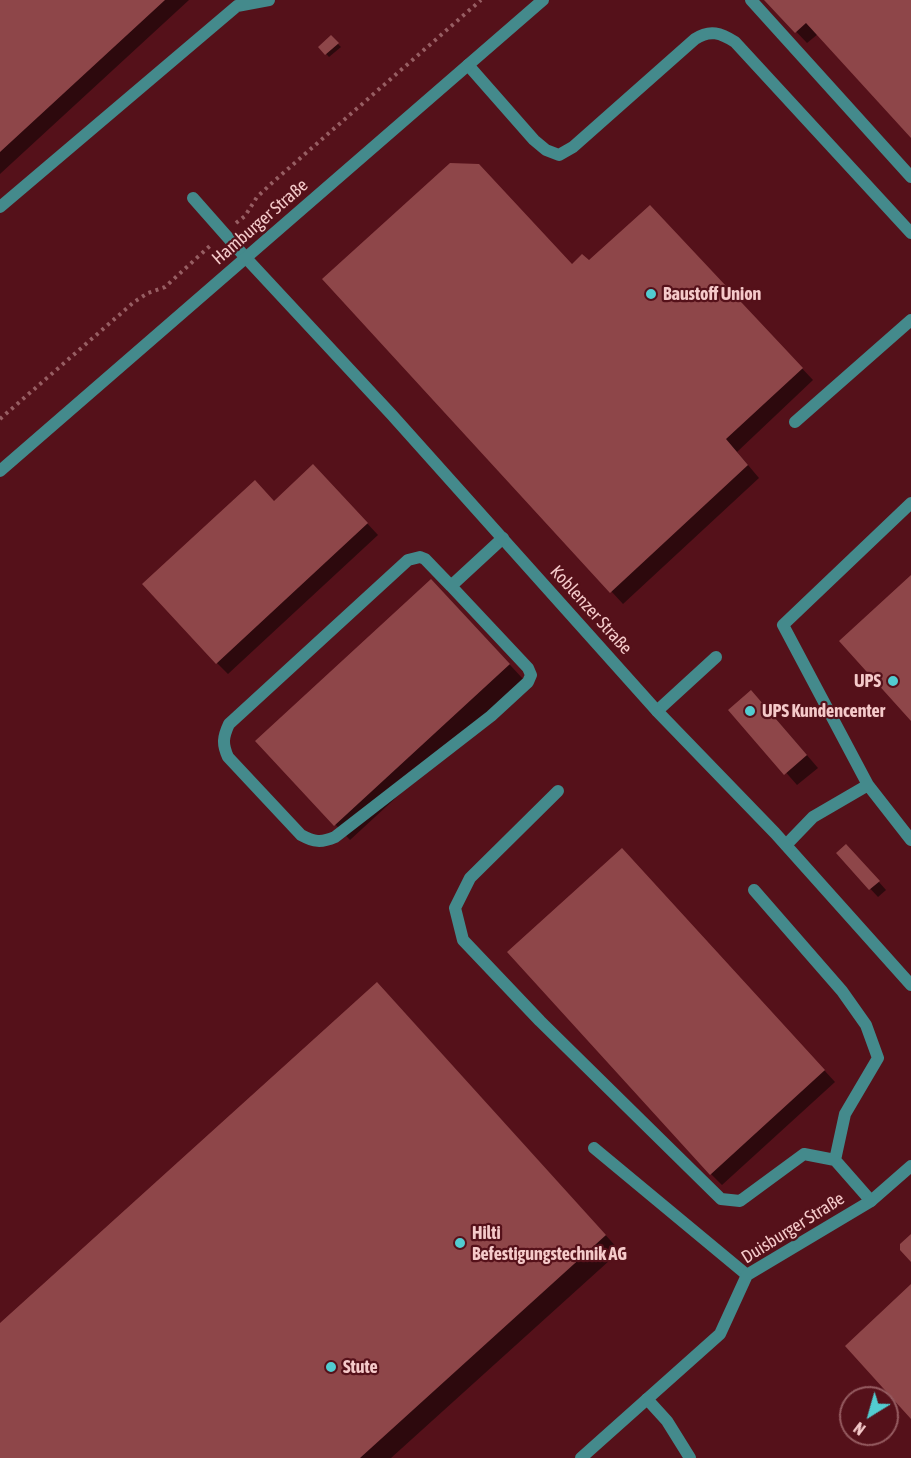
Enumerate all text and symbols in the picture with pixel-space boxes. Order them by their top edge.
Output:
street label: Hamburger Straße [208,175,312,269]
place label: Baustoff Union [663,283,761,305]
marker: Baustoff Union [644,287,658,301]
street label: Koblenzer Straße [546,561,636,659]
place label: UPS [854,670,881,692]
marker: UPS [886,674,900,688]
place label: UPS Kundencenter [762,700,885,722]
marker: UPS Kundencenter [743,704,757,718]
street label: Duisburger Straße [738,1188,848,1268]
place label: Hilti Befestigungstechnik AG [472,1222,627,1264]
marker: Hilti Befestigungstechnik AG [453,1236,467,1250]
place label: Stute [343,1356,378,1378]
marker: Stute [324,1360,338,1374]
north arrow [839,1386,899,1446]
text: N [850,1419,869,1439]

